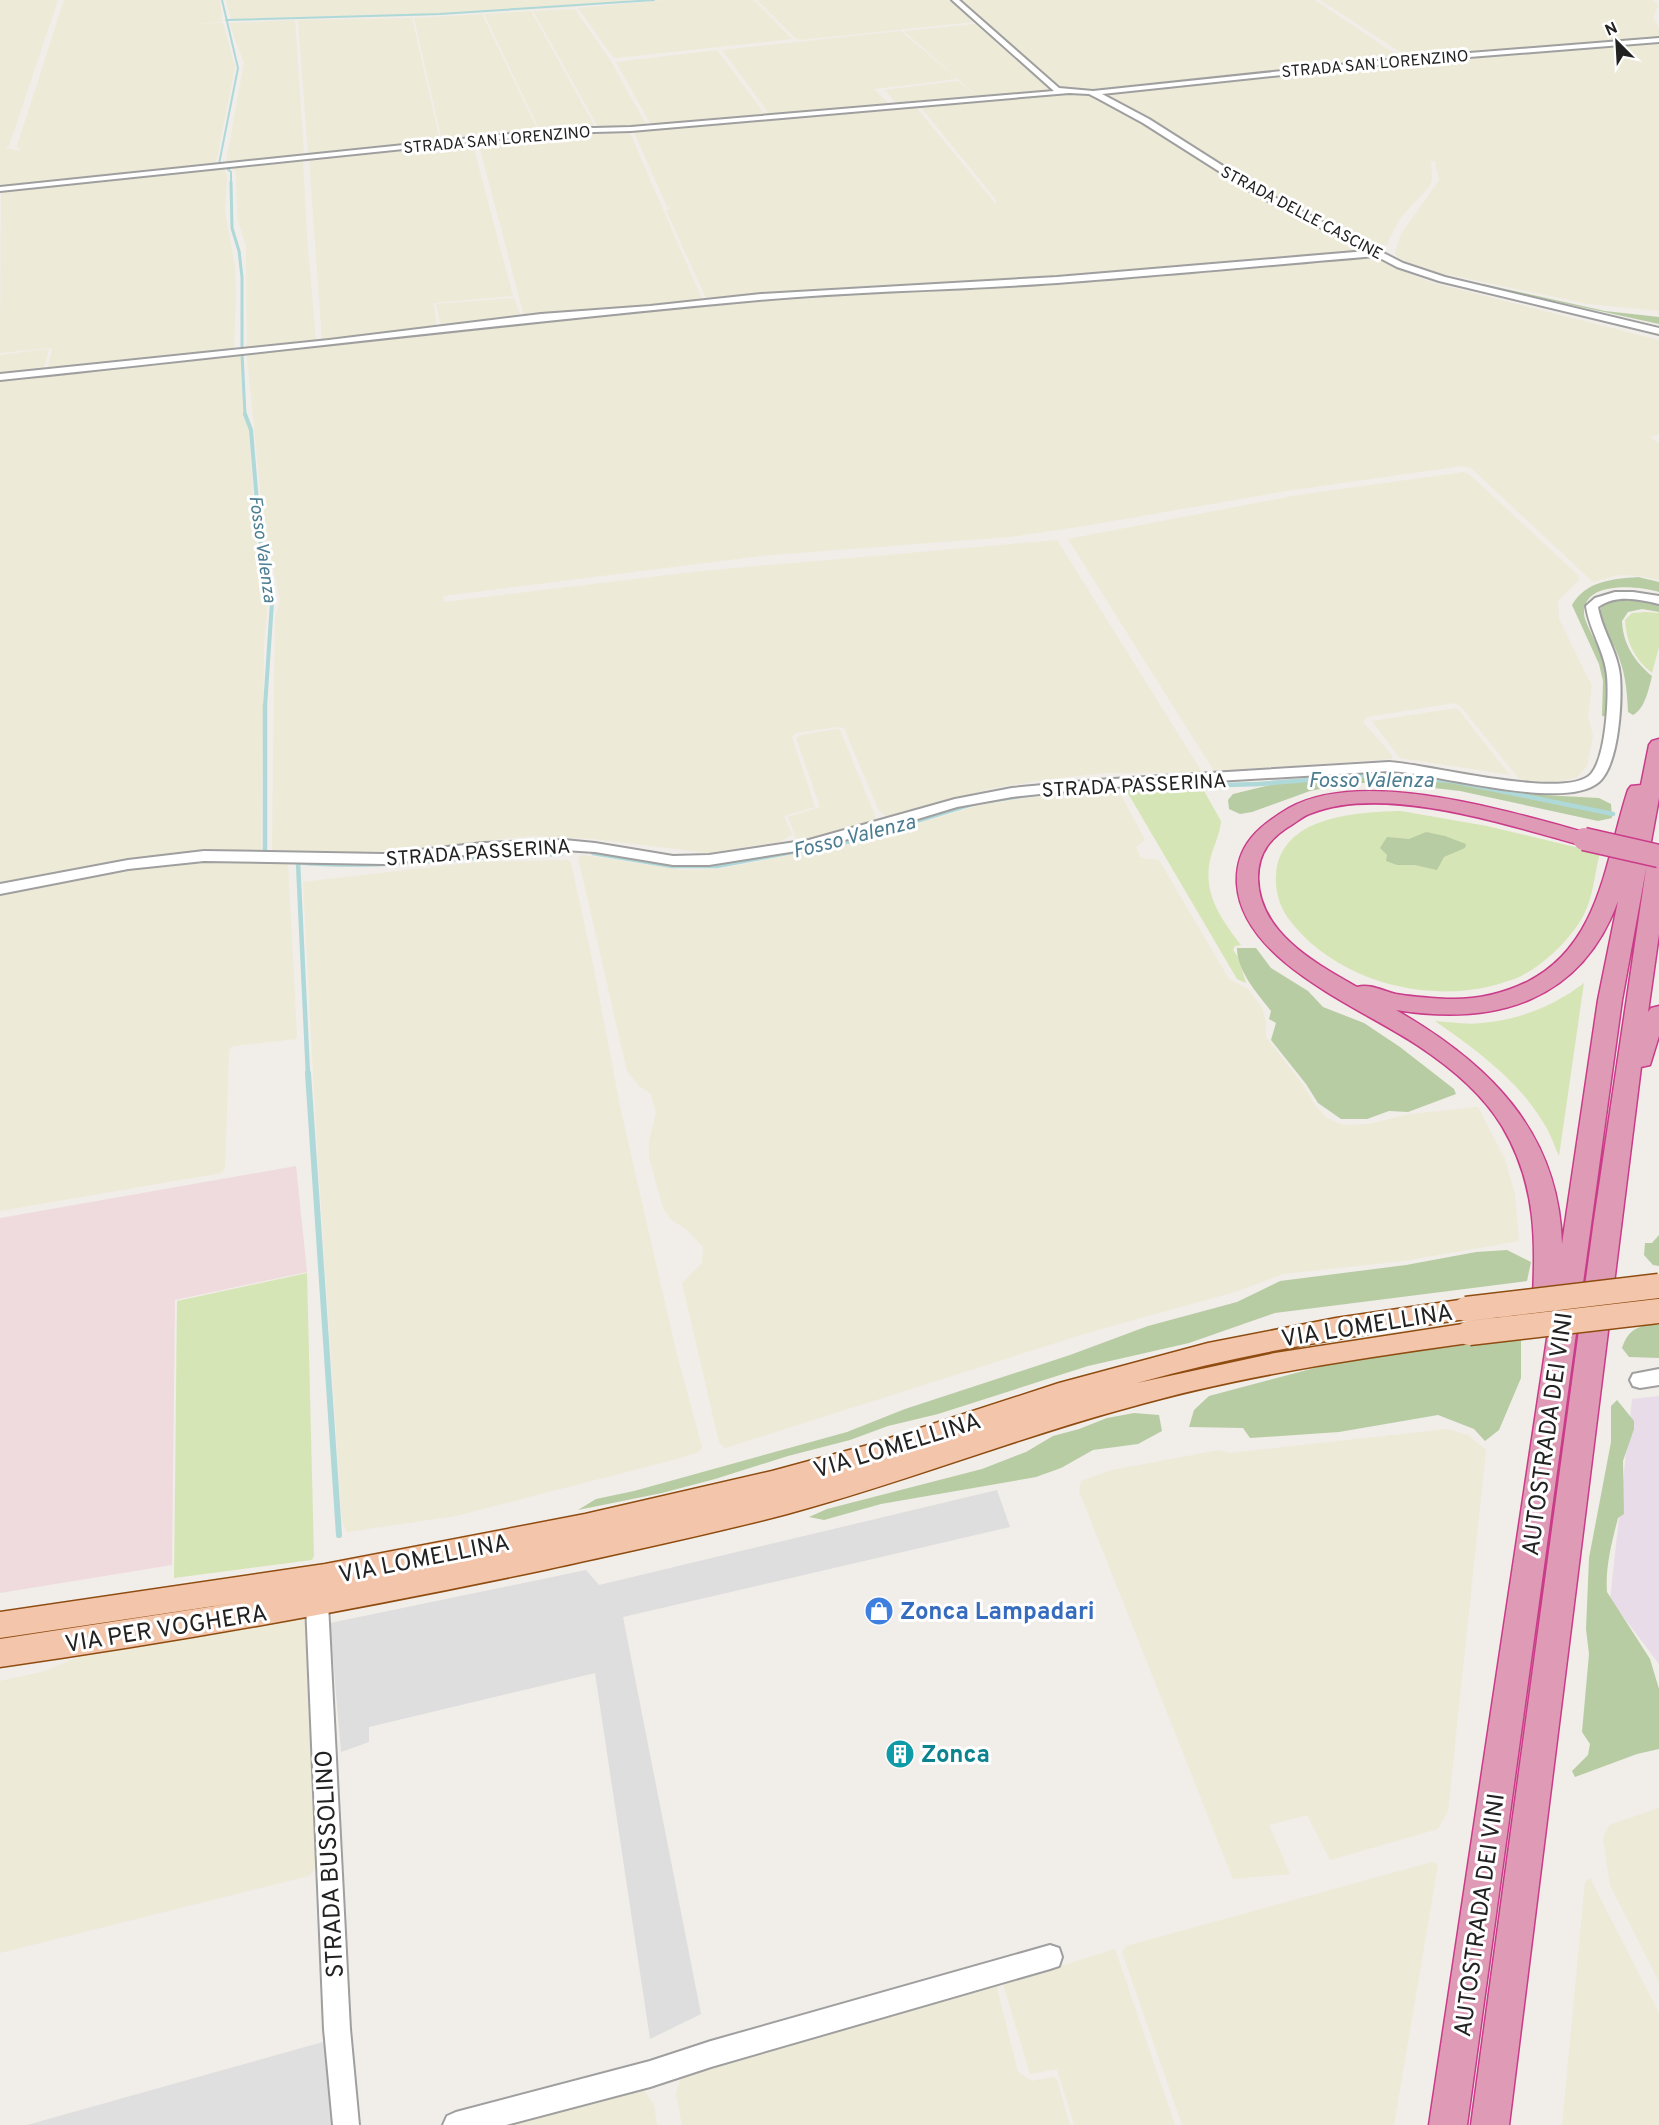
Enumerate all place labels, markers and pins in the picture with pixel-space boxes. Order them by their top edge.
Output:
shop icon: Zonca Lampadari [863,1595,895,1627]
place label: Zonca Lampadari [900,1598,1095,1628]
building icon: Zonca [884,1738,916,1770]
place label: Zonca [921,1741,990,1771]

